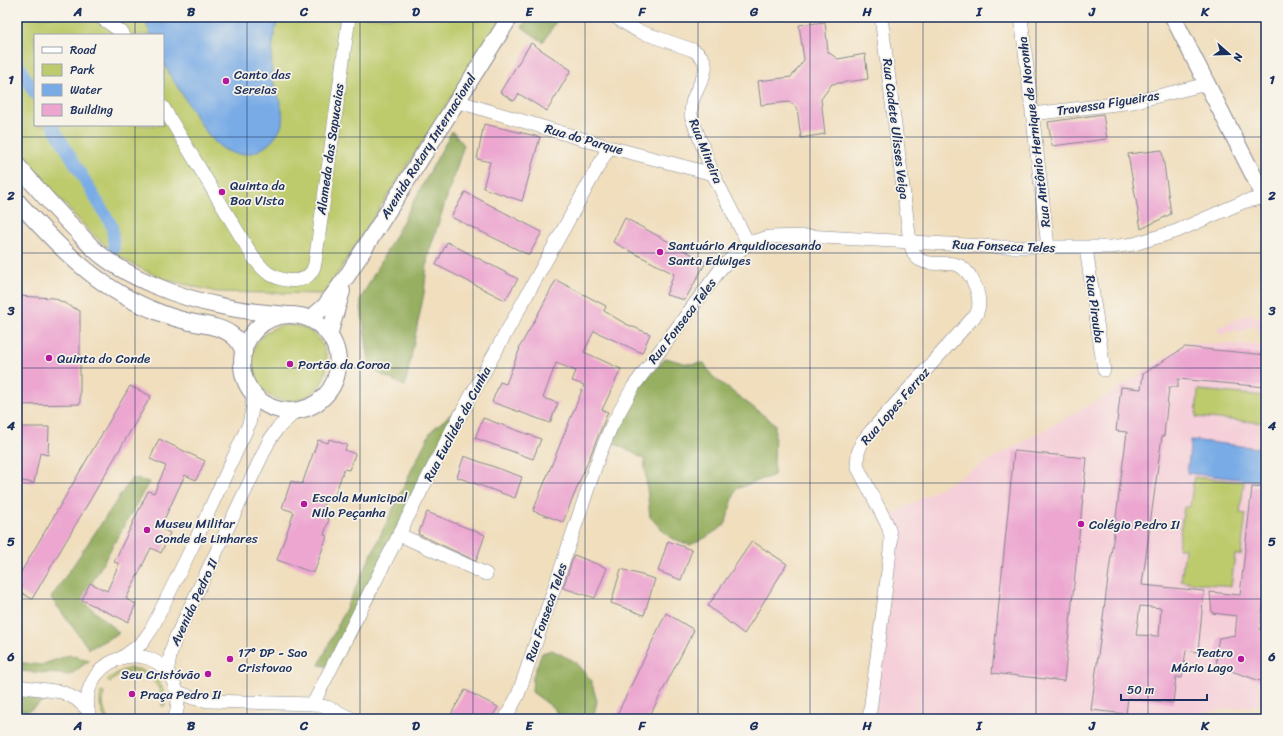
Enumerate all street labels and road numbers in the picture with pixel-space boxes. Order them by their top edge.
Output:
street label: Rua Antônio Hernique de Noronha [1011,35,1057,229]
street label: Rua Cadete Ulisses Veiga [876,57,916,201]
street label: Avenida Rotary Internacional [373,68,482,224]
street label: Alameda das Sapucaias [309,82,351,217]
street label: Travessa Figueiras [1055,83,1162,122]
street label: Rua Mineira [682,115,730,188]
street label: Rua do Parque [542,117,626,161]
street label: Rua Fonseca Teles [952,233,1056,259]
street label: Rua Fonseca Teles [642,273,722,369]
street label: Rua Pirauba [1079,274,1111,345]
street label: Rua Lopes Ferraz [854,361,936,450]
street label: Rua Euclides da Cunha [417,362,497,486]
street label: Avenida Pedro II [163,554,224,651]
street label: Rua Fonseca Teles [518,560,574,664]

